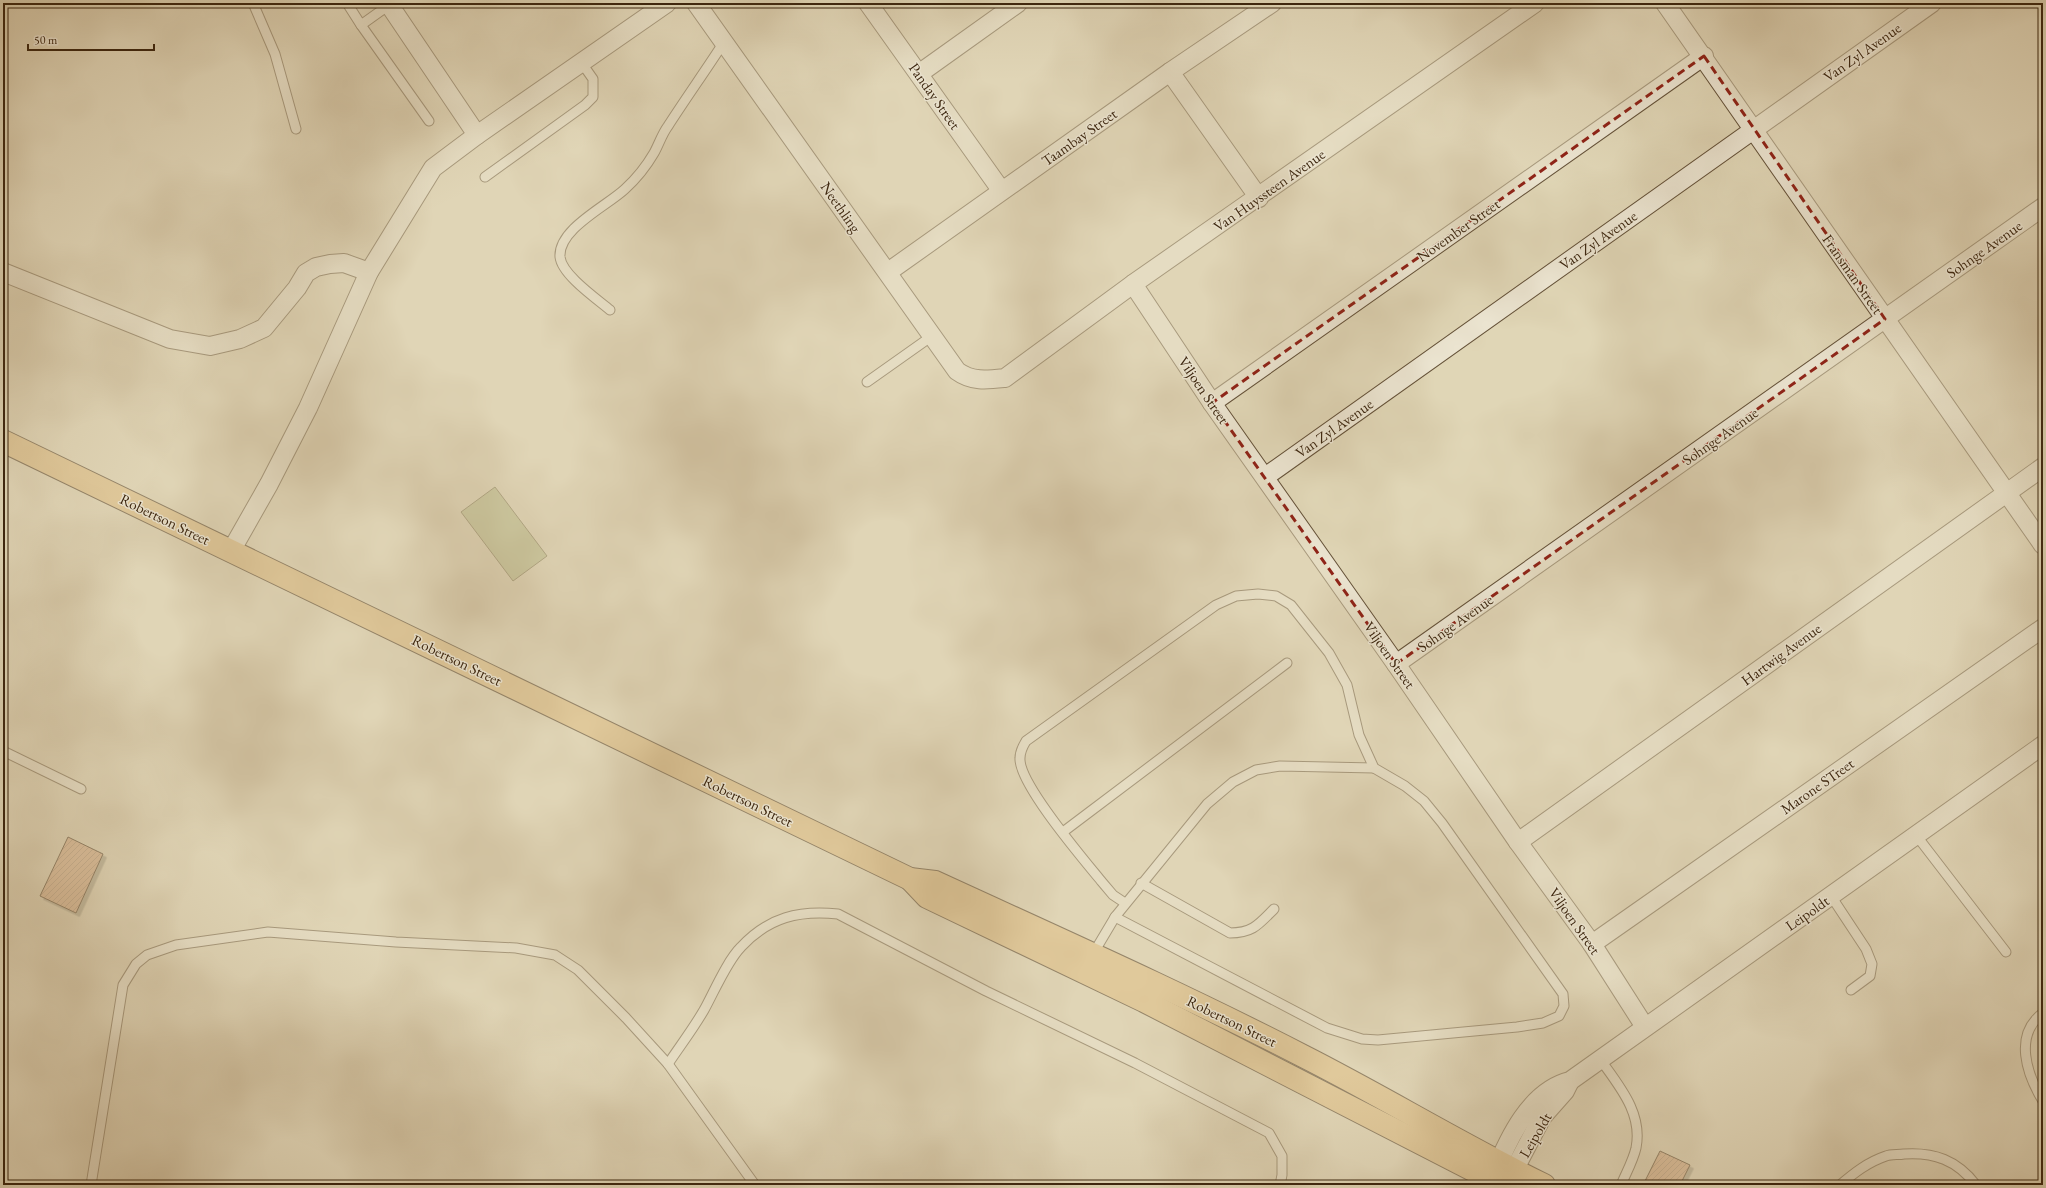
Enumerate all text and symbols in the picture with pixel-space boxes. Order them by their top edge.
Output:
street label: Van Zyl Avenue [1819,18,1905,86]
scale bar [28,26,154,52]
text: 50 m [34,32,58,48]
street label: Panday Street [905,59,965,133]
street label: Taambay Street [1038,104,1121,170]
street label: Van Huyssteen Avenue [1209,144,1329,236]
street label: Neethling [817,178,866,236]
street label: November Street [1413,194,1504,266]
street label: Van Zyl Avenue [1555,206,1641,274]
street label: Sohnge Avenue [1942,216,2026,282]
street label: Fransman Street [1819,230,1888,318]
street label: Viljoen Street [1174,353,1234,428]
street label: Van Zyl Avenue [1291,394,1377,462]
street label: Sohnge Avenue [1678,403,1762,469]
street label: Robertson Street [117,489,213,549]
street label: Sohnge Avenue [1413,590,1497,656]
street label: Viljoen Street [1360,618,1420,692]
street label: Hartwig Avenue [1737,618,1825,689]
street label: Robertson Street [409,630,505,690]
street label: Marone STreet [1777,754,1858,818]
street label: Robertson Street [700,771,796,831]
street label: Viljoen Street [1545,884,1605,958]
street label: Leipoldt [1781,891,1833,935]
street label: Robertson Street [1184,991,1280,1051]
street label: Leipoldt [1514,1109,1556,1161]

